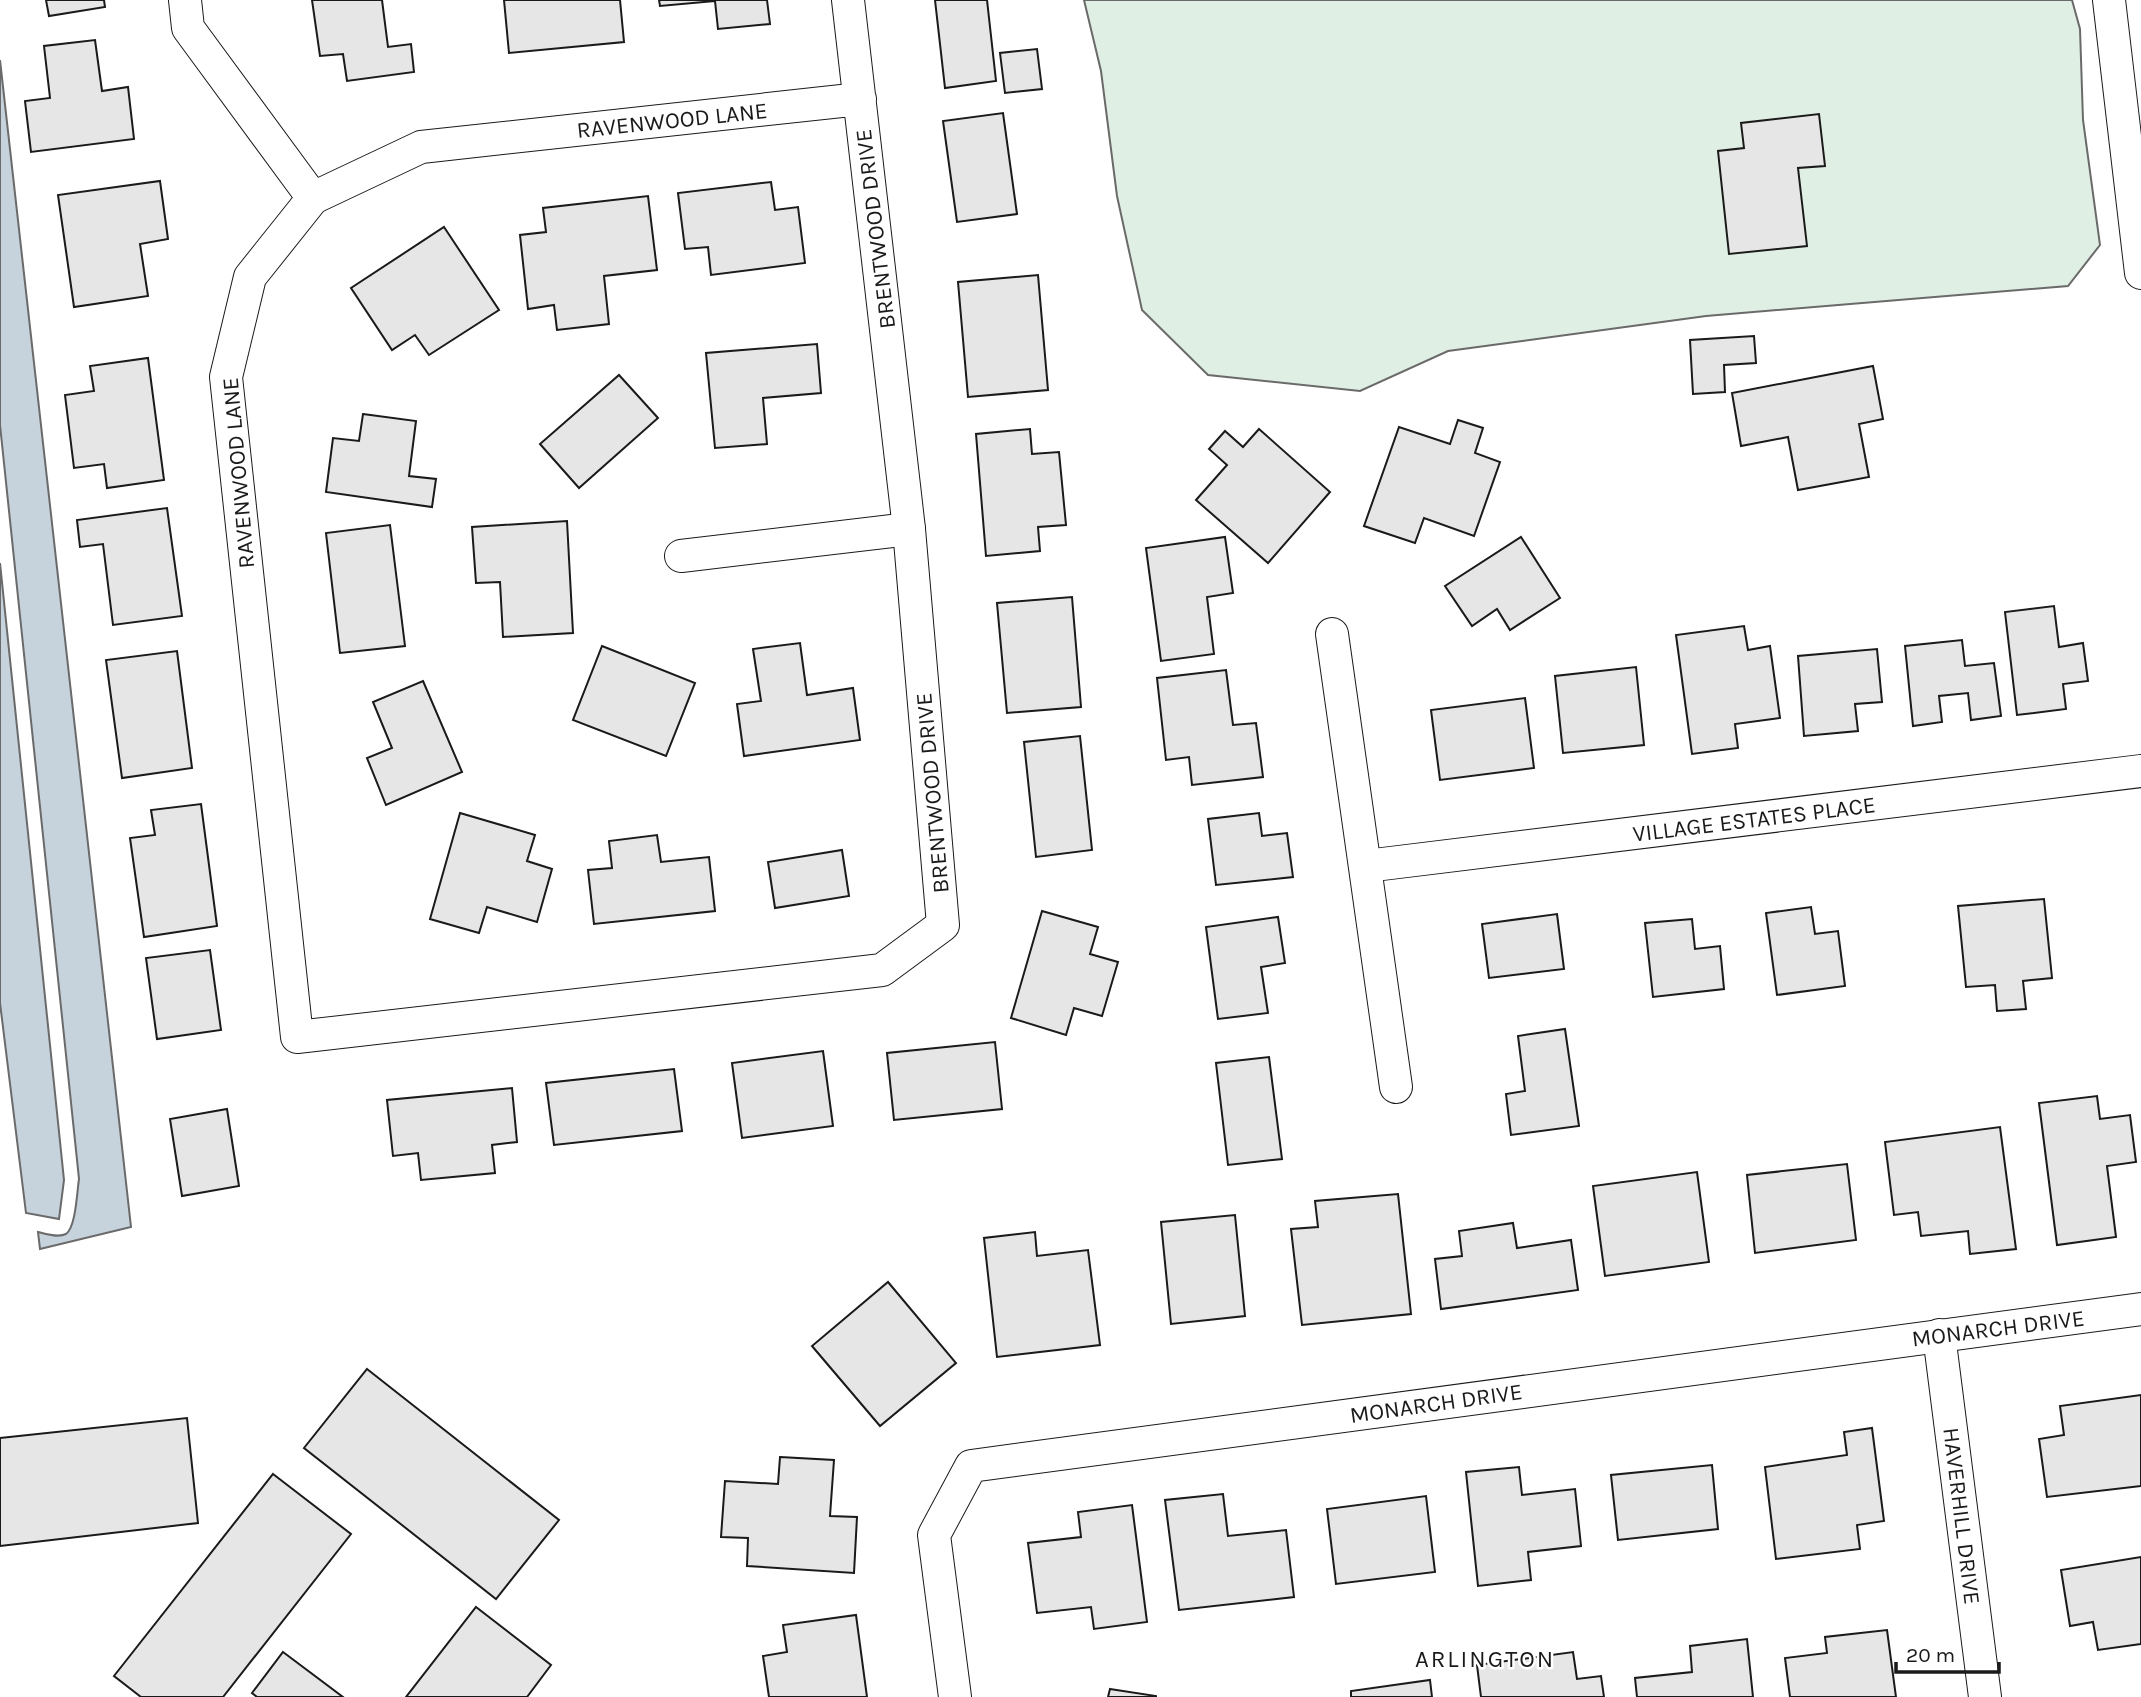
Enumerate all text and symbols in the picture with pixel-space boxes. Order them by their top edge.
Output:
street label: RAVENWOOD LANE [575,97,769,144]
street label: BRENTWOOD DRIVE [850,128,901,330]
street label: RAVENWOOD LANE [217,376,260,570]
street label: BRENTWOOD DRIVE [910,692,955,894]
street label: VILLAGE ESTATES PLACE [1631,791,1877,848]
street label: MONARCH DRIVE [1910,1305,2086,1352]
street label: MONARCH DRIVE [1348,1378,1524,1429]
street label: HAVERHILL DRIVE [1937,1426,1986,1606]
scale bar [1896,1630,1999,1674]
text: 20 m [1906,1643,1955,1667]
district label: ARLINGTON [1415,1645,1555,1673]

